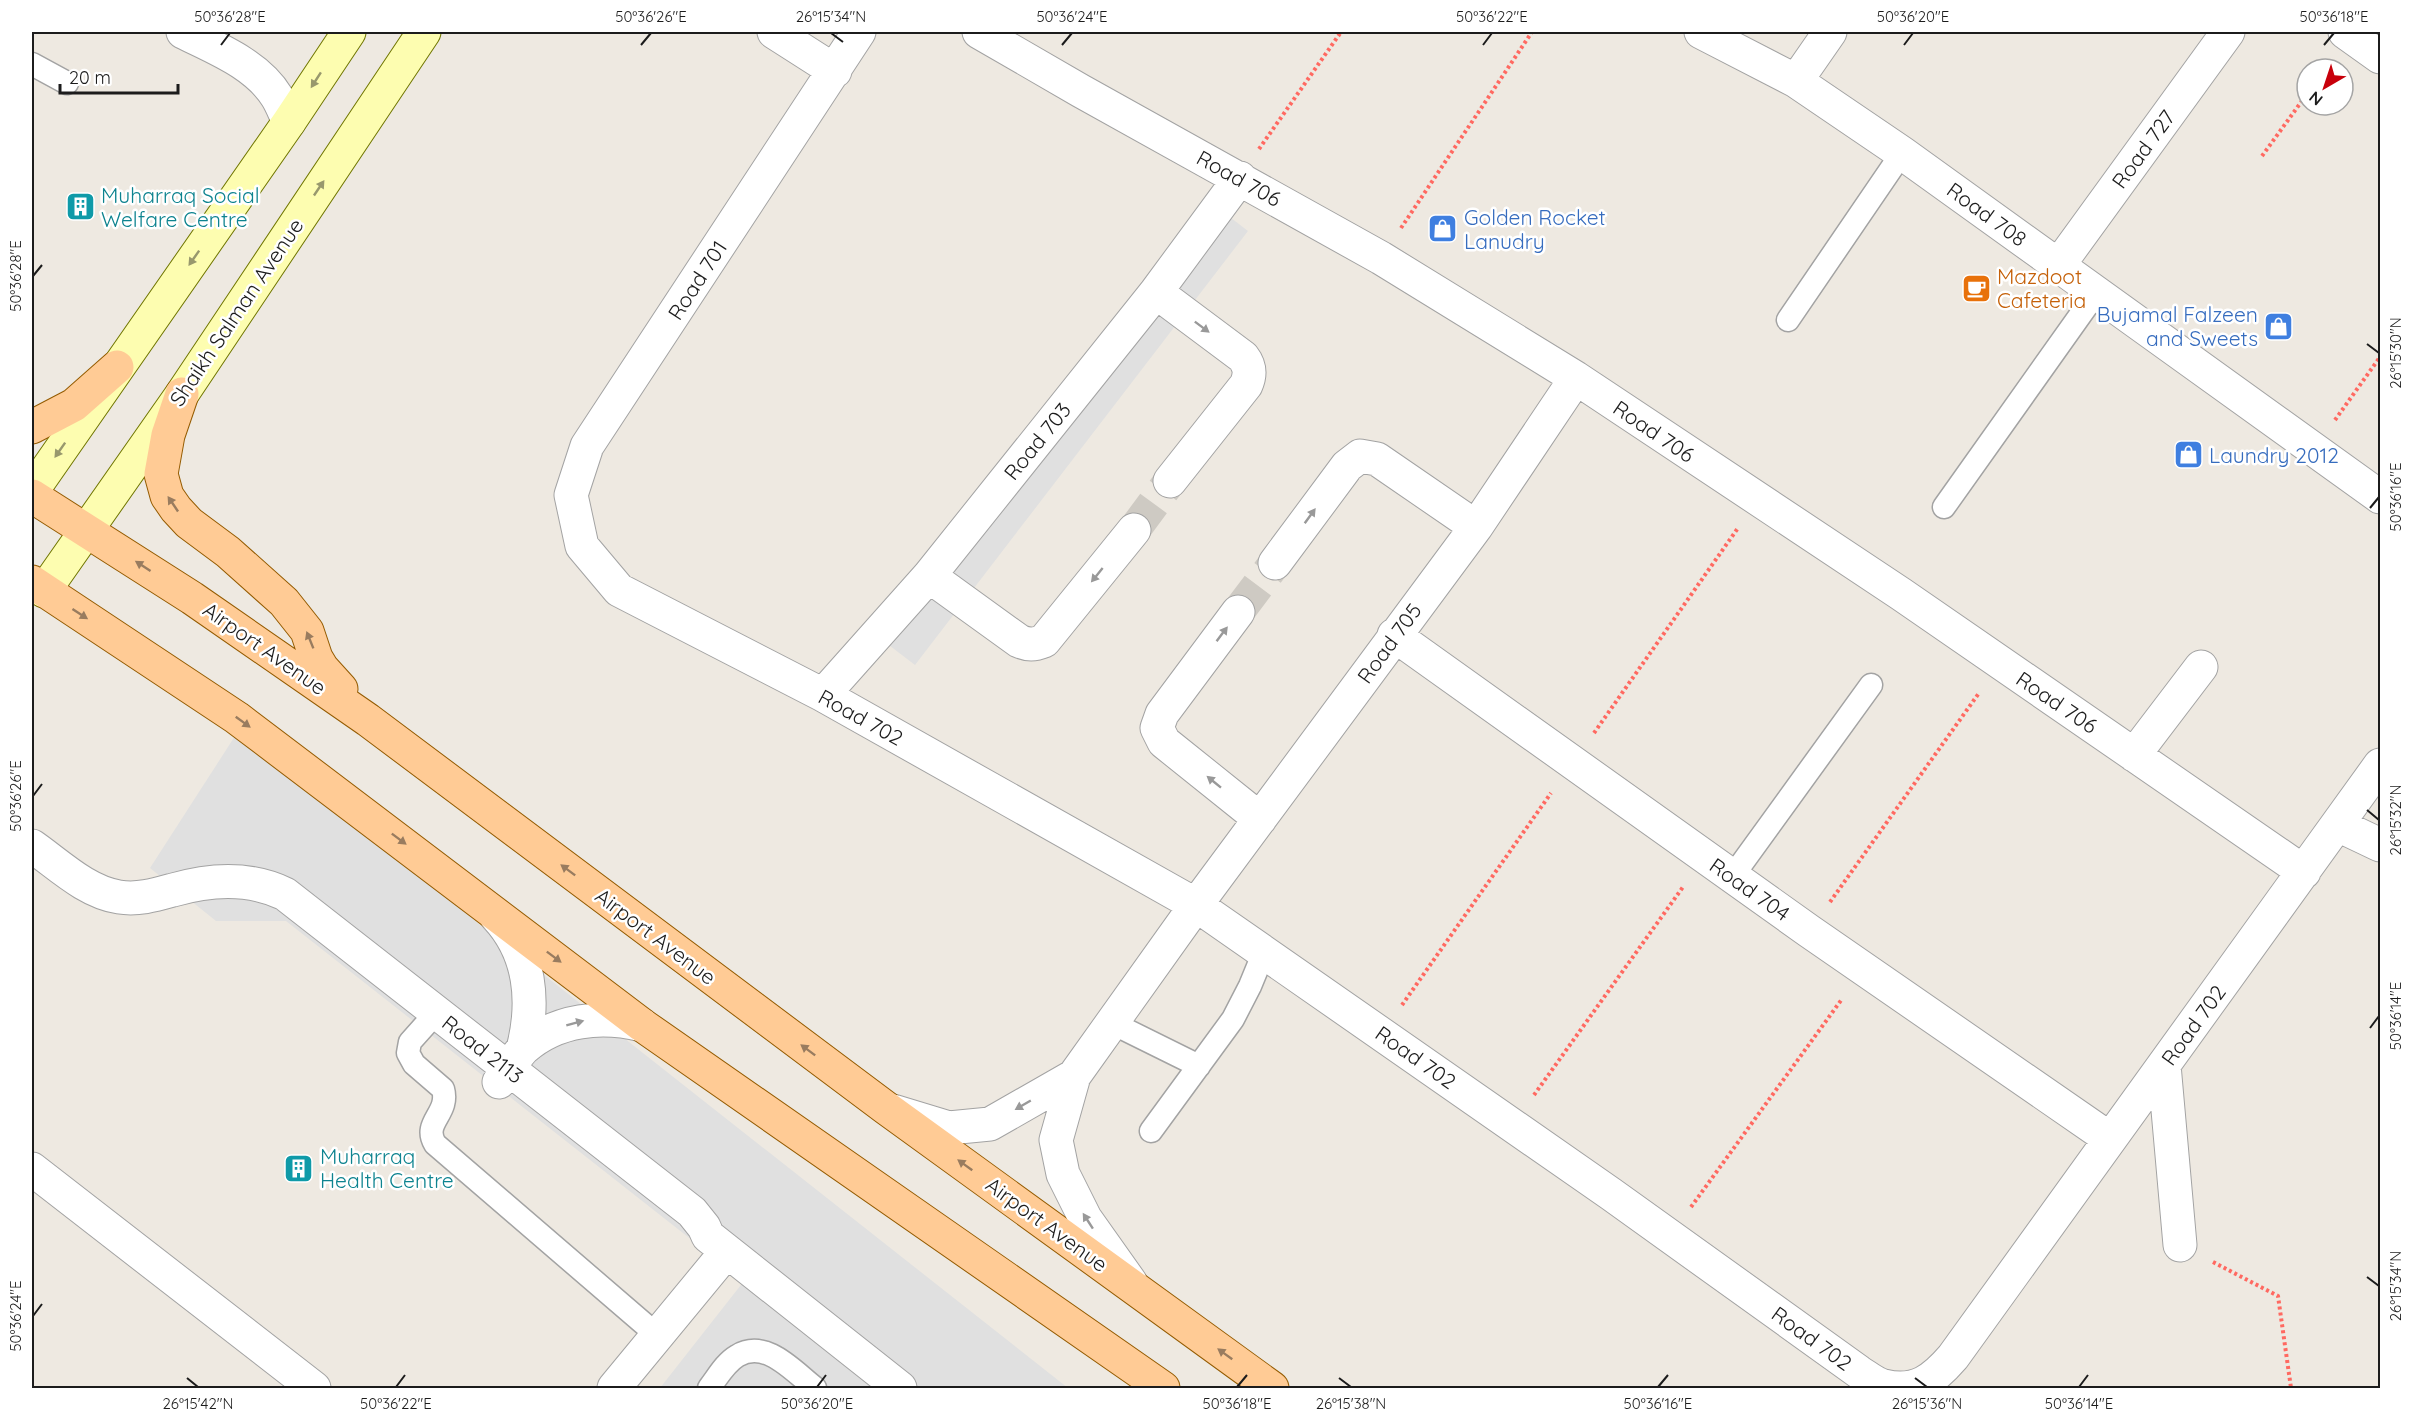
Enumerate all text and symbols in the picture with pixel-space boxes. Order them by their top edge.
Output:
text: 50°36'28"E [194,7,266,26]
text: 50°36'26"E [615,7,687,26]
text: 26°15'34"N [796,7,866,26]
text: 50°36'24"E [1036,7,1108,26]
text: 50°36'22"E [1456,7,1528,26]
text: 50°36'20"E [1877,7,1949,26]
text: 50°36'18"E [2300,7,2368,26]
scale bar [60,57,178,95]
north arrow [2295,57,2355,117]
text: 20 m [69,66,111,89]
one-way arrow [311,72,322,89]
text: N [2305,87,2326,110]
street label: Road 727 [2106,105,2180,193]
street label: Road 706 [1192,144,1286,212]
street label: Road 708 [1942,176,2032,252]
one-way arrow [313,180,324,196]
place label: Muharraq Social Welfare Centre [101,182,260,232]
building icon: Muharraq Social Welfare Centre [64,191,96,223]
place label: Golden Rocket Lanudry [1464,204,1606,254]
street label: Shaikh Salman Avenue [164,213,308,411]
shop icon: Golden Rocket Lanudry [1427,213,1459,245]
street label: Road 701 [662,236,732,324]
text: 50°36'28"E [6,240,25,312]
one-way arrow [189,250,200,266]
place label: Mazdoot Cafeteria [1997,263,2086,313]
cafe icon: Mazdoot Cafeteria [1960,272,1992,304]
place label: Bujamal Falzeen and Sweets [2097,301,2258,351]
shop icon: Bujamal Falzeen and Sweets [2263,310,2295,342]
text: 26°15'30"N [2386,317,2405,389]
one-way arrow [1194,321,1210,333]
street label: Road 706 [1608,394,1700,468]
street label: Road 703 [998,397,1076,485]
shop icon: Laundry 2012 [2172,439,2204,471]
one-way arrow [54,441,66,457]
place label: Laundry 2012 [2209,442,2339,468]
text: 50°36'16"E [2386,463,2405,531]
one-way arrow [167,496,179,512]
one-way arrow [1304,509,1316,525]
one-way arrow [135,561,151,572]
one-way arrow [1090,567,1103,583]
street label: Airport Avenue [198,596,332,700]
street label: Road 705 [1351,598,1427,688]
one-way arrow [72,609,89,620]
one-way arrow [1215,626,1227,641]
one-way arrow [305,630,315,648]
street label: Road 706 [2011,665,2103,739]
street label: Road 702 [814,683,908,751]
one-way arrow [234,716,250,728]
text: 50°36'26"E [6,760,25,832]
one-way arrow [1206,776,1222,789]
text: 26°15'32"N [2386,785,2405,855]
one-way arrow [391,833,406,845]
street label: Road 704 [1705,852,1795,926]
one-way arrow [561,864,576,876]
street label: Airport Avenue [591,882,721,990]
one-way arrow [546,951,562,964]
street label: Road 702 [2155,980,2231,1070]
text: 50°36'14"E [2386,982,2405,1050]
street label: Road 2113 [437,1009,529,1089]
one-way arrow [566,1018,584,1028]
street label: Road 702 [1371,1020,1461,1094]
one-way arrow [800,1044,816,1056]
one-way arrow [1014,1100,1031,1110]
place label: Muharraq Health Centre [320,1143,454,1193]
building icon: Muharraq Health Centre [283,1152,315,1184]
one-way arrow [958,1160,973,1172]
street label: Airport Avenue [981,1171,1113,1277]
one-way arrow [1082,1212,1093,1229]
text: 26°15'34"N [2386,1251,2405,1321]
text: 50°36'24"E [6,1280,25,1352]
street label: Road 702 [1767,1300,1857,1376]
one-way arrow [1218,1348,1234,1360]
text: 26°15'42"N [163,1394,233,1413]
text: 50°36'22"E [360,1394,432,1413]
text: 50°36'20"E [781,1394,853,1413]
text: 50°36'18"E [1203,1394,1271,1413]
text: 26°15'38"N [1316,1394,1386,1413]
text: 50°36'16"E [1624,1394,1692,1413]
text: 26°15'36"N [1892,1394,1962,1413]
text: 50°36'14"E [2045,1394,2113,1413]

